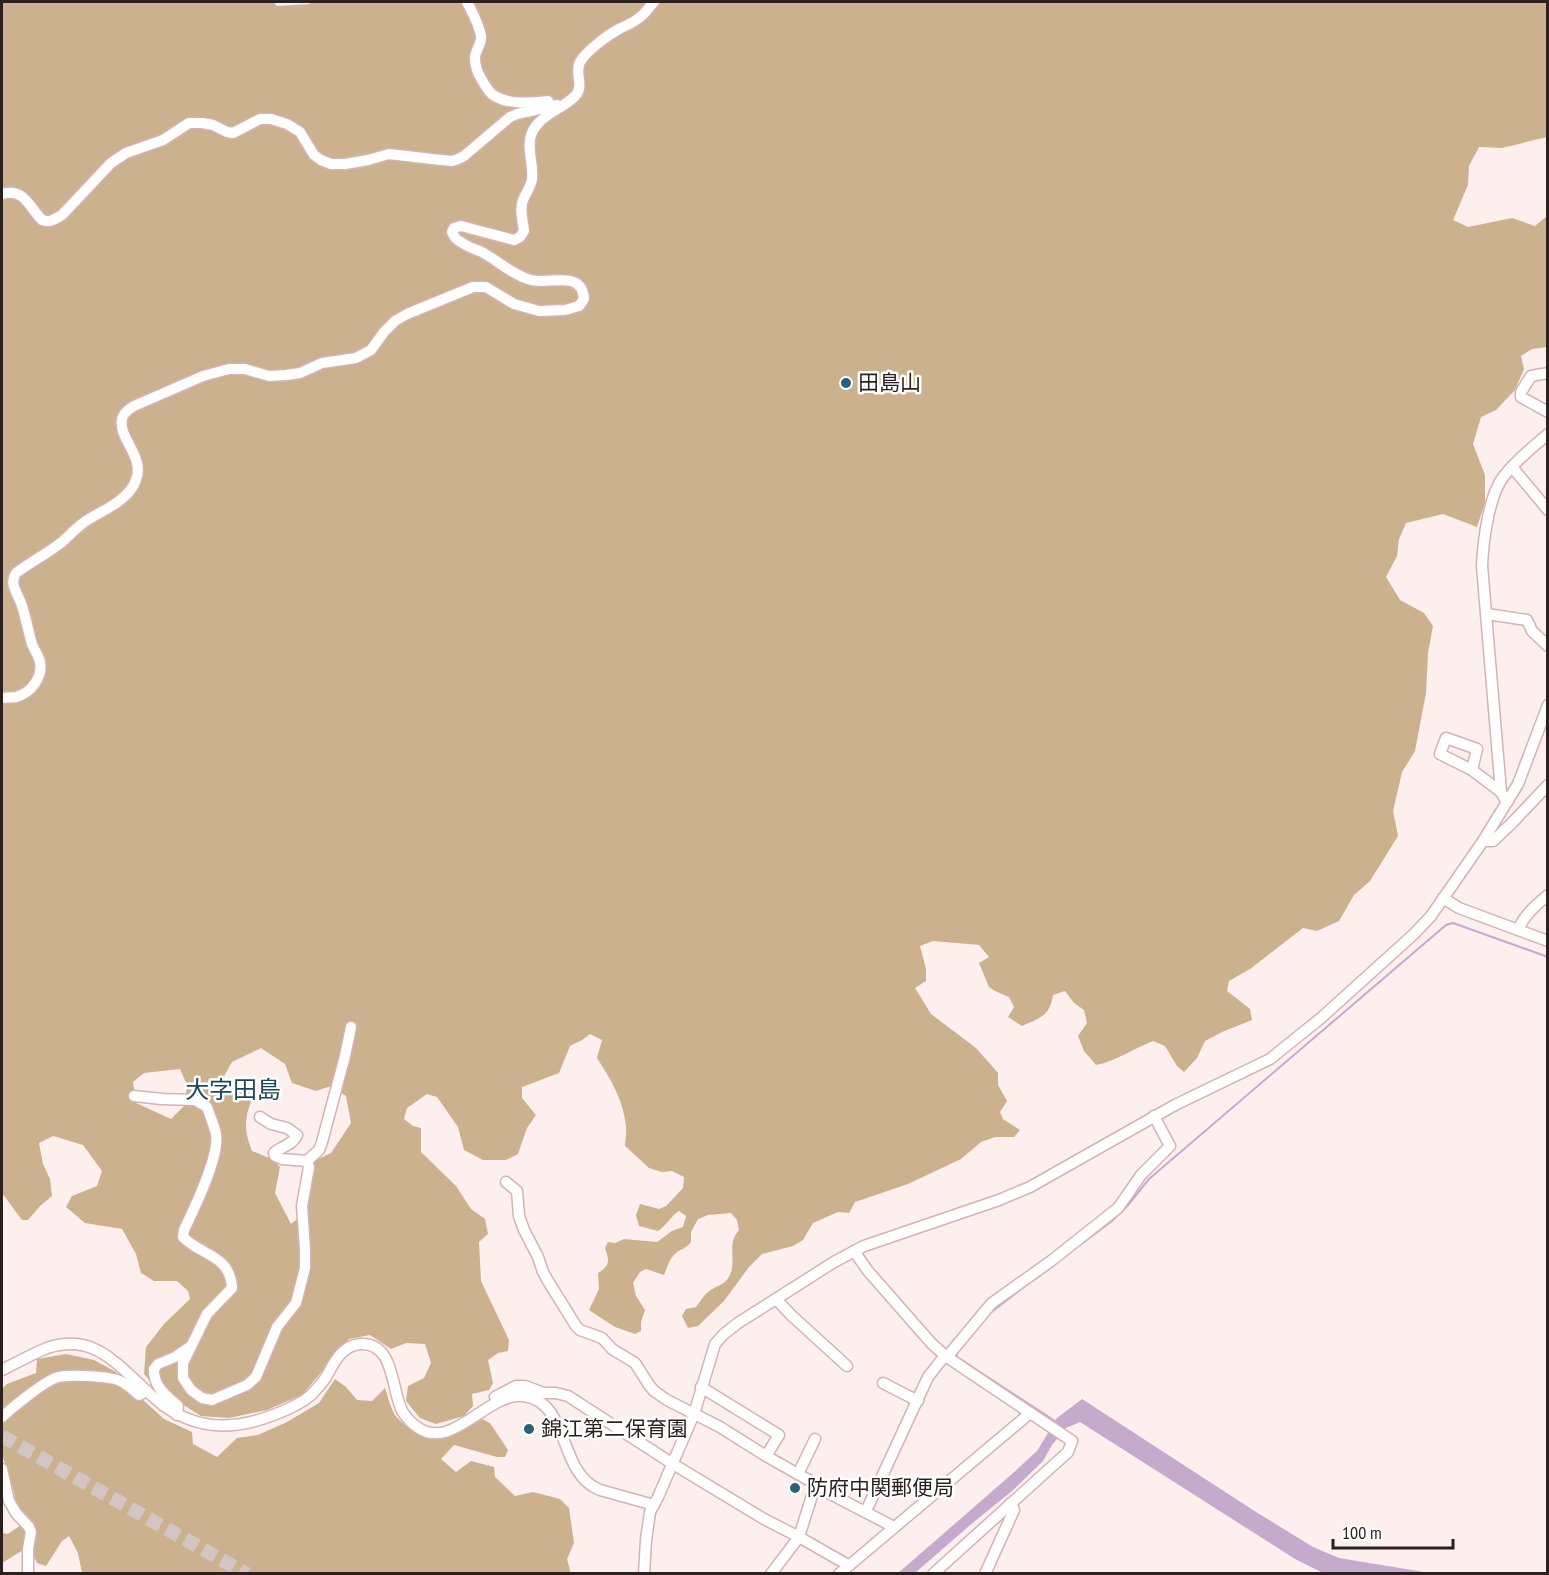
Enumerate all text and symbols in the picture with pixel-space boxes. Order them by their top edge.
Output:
place label: 田島山 [858,369,921,396]
marker: 田島山 [839,376,853,390]
district label: 大字田島 [185,1074,281,1105]
place label: 錦江第二保育園 [541,1415,688,1442]
marker: 錦江第二保育園 [522,1422,536,1436]
place label: 防府中関郵便局 [807,1474,954,1501]
marker: 防府中関郵便局 [788,1481,802,1495]
scale bar [1333,1512,1453,1550]
text: 100 m [1342,1521,1382,1544]

